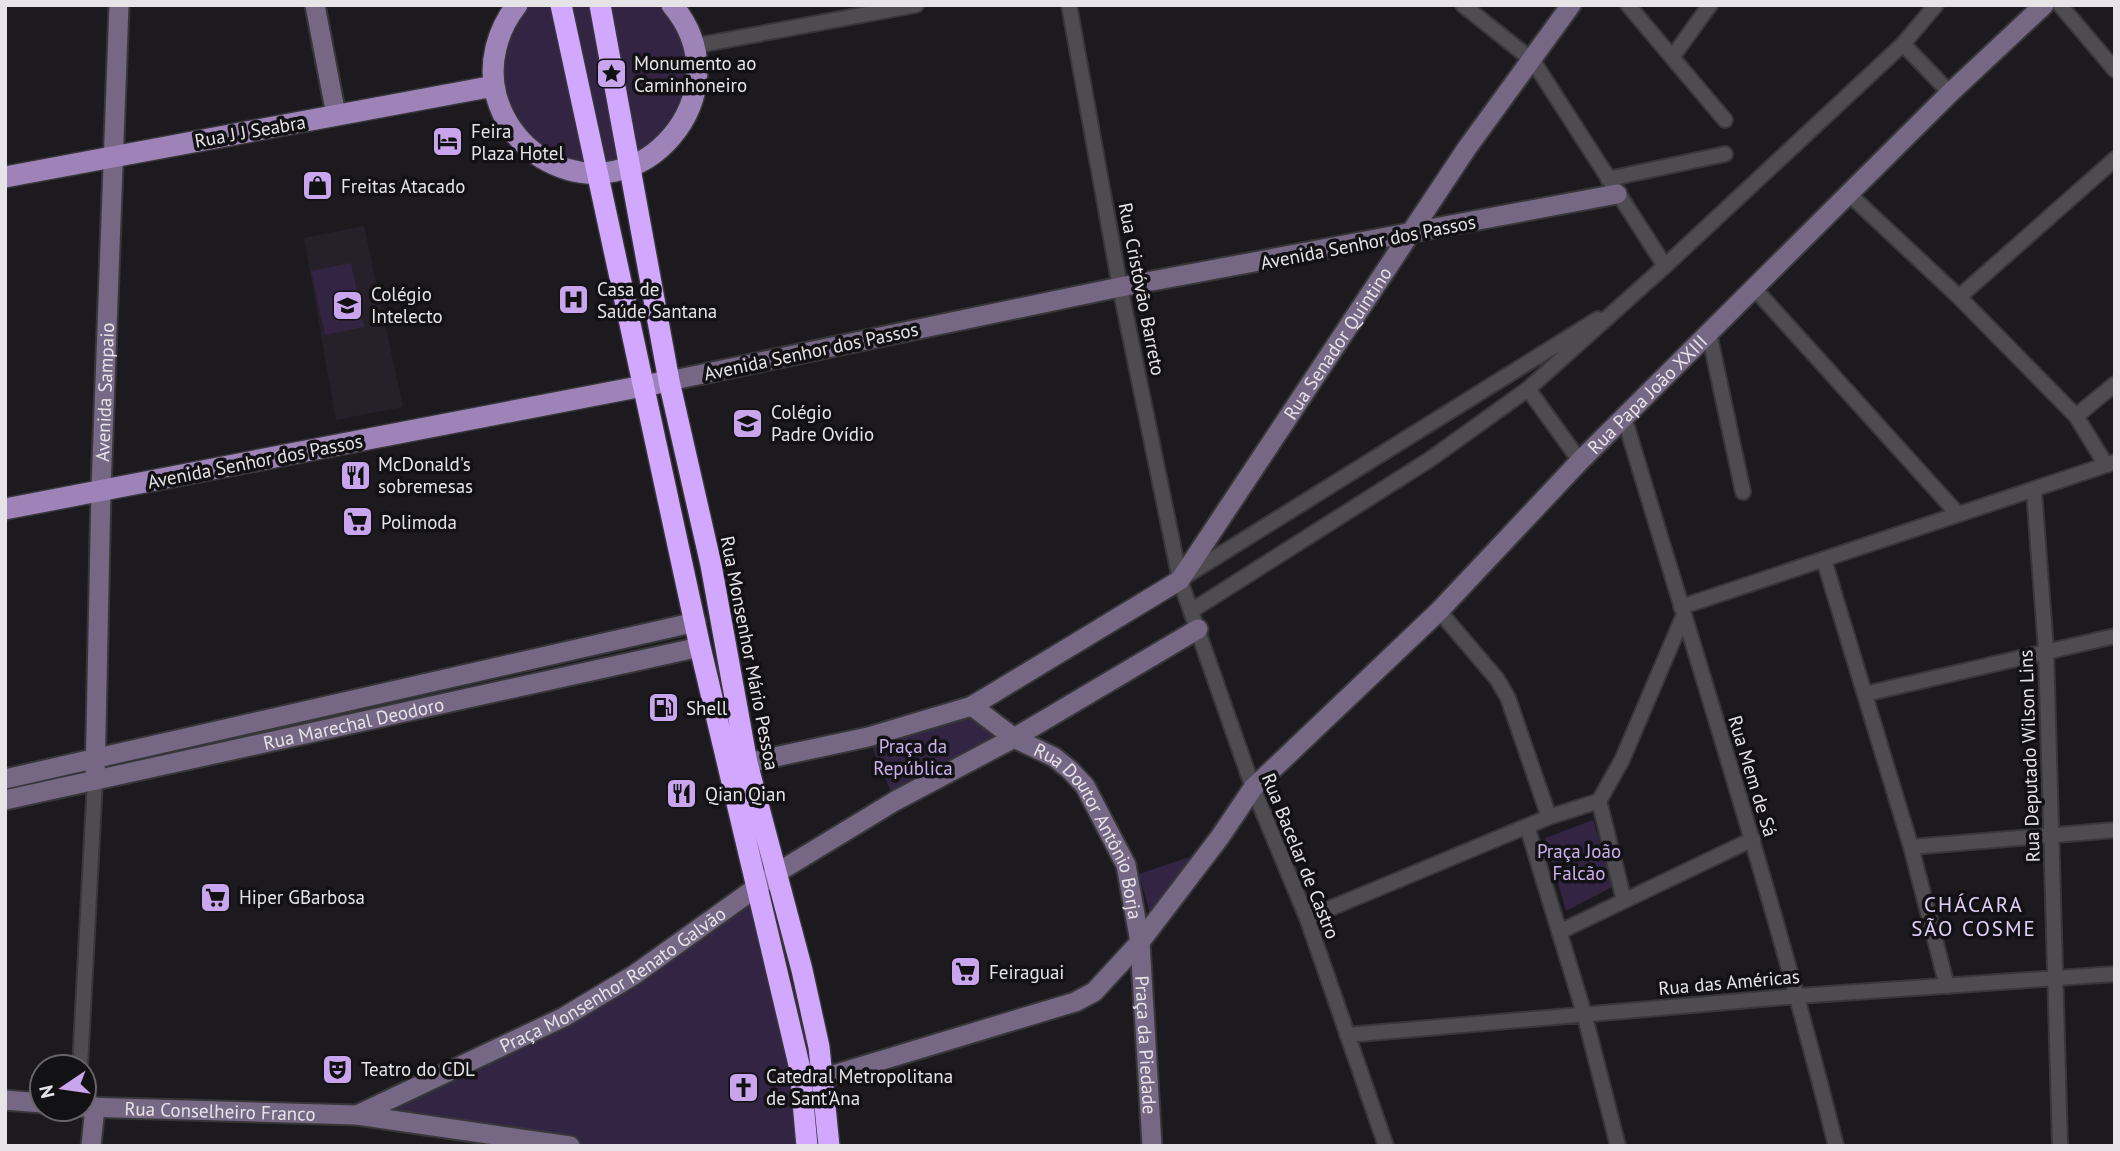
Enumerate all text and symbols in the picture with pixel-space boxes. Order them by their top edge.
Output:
place label: Monumento ao Caminhoneiro [634,51,756,97]
place icon: Monumento ao Caminhoneiro [594,57,628,91]
street label: Rua J J Seabra [193,109,307,153]
place label: Feira Plaza Hotel [471,119,564,165]
hotel icon: Feira Plaza Hotel [431,125,465,159]
shop icon: Freitas Atacado [301,169,335,203]
place label: Freitas Atacado [341,174,465,198]
street label: Rua Cristóvão Barreto [1113,201,1171,377]
street label: Avenida Senhor dos Passos [1258,209,1478,275]
street label: Rua Senador Quintino [1278,262,1397,424]
place label: Casa de Saúde Santana [597,277,717,323]
place label: Colégio Intelecto [371,282,443,328]
hospital icon: Casa de Saúde Santana [557,283,591,317]
school or university icon: Colégio Intelecto [331,288,365,322]
street label: Avenida Senhor dos Passos [702,317,920,385]
street label: Avenida Sampaio [90,322,119,462]
street label: Rua Papa João XXIII [1582,330,1712,459]
place label: Colégio Padre Ovídio [771,400,874,446]
school or university icon: Colégio Padre Ovídio [731,406,765,440]
street label: Avenida Senhor dos Passos [145,428,365,494]
place label: McDonald's sobremesas [378,452,473,498]
restaurant icon: McDonald's sobremesas [338,458,372,492]
supermarket icon: Polimoda [341,505,375,539]
place label: Polimoda [381,510,457,534]
street label: Rua Monsenhor Mário Pessoa [716,534,784,772]
street label: Rua Deputado Wilson Lins [2013,649,2045,863]
fuel station icon: Shell [646,691,680,725]
street label: Rua Marechal Deodoro [261,692,446,755]
place label: Shell [686,696,728,720]
street label: Rua Mem de Sá [1723,712,1783,840]
park label: Praça da República [873,734,953,780]
street label: Rua Doutor Antônio Borja [1030,737,1148,921]
street label: Rua Bacelar de Castro [1257,770,1345,942]
restaurant icon: Qian Qian [665,777,699,811]
place label: Qian Qian [705,782,786,806]
park label: Praça João Falcão [1537,839,1621,885]
supermarket icon: Hiper GBarbosa [199,880,233,914]
place label: Hiper GBarbosa [239,885,365,909]
district label: CHÁCARA SÃO COSME [1911,891,2037,942]
street label: Praça Monsenhor Renato Galvão [496,901,731,1058]
supermarket icon: Feiraguai [949,955,983,989]
place label: Feiraguai [989,960,1064,984]
street label: Rua das Américas [1657,964,1801,1000]
street label: Praça da Piedade [1130,975,1162,1115]
theatre icon: Teatro do CDL [321,1052,355,1086]
north arrow [28,1053,98,1123]
place label: Teatro do CDL [361,1057,475,1081]
place label: Catedral Metropolitana de Sant'Ana [766,1064,953,1110]
church icon: Catedral Metropolitana de Sant'Ana [726,1070,760,1104]
text: N [33,1083,60,1101]
street label: Rua Conselheiro Franco [124,1096,316,1126]

